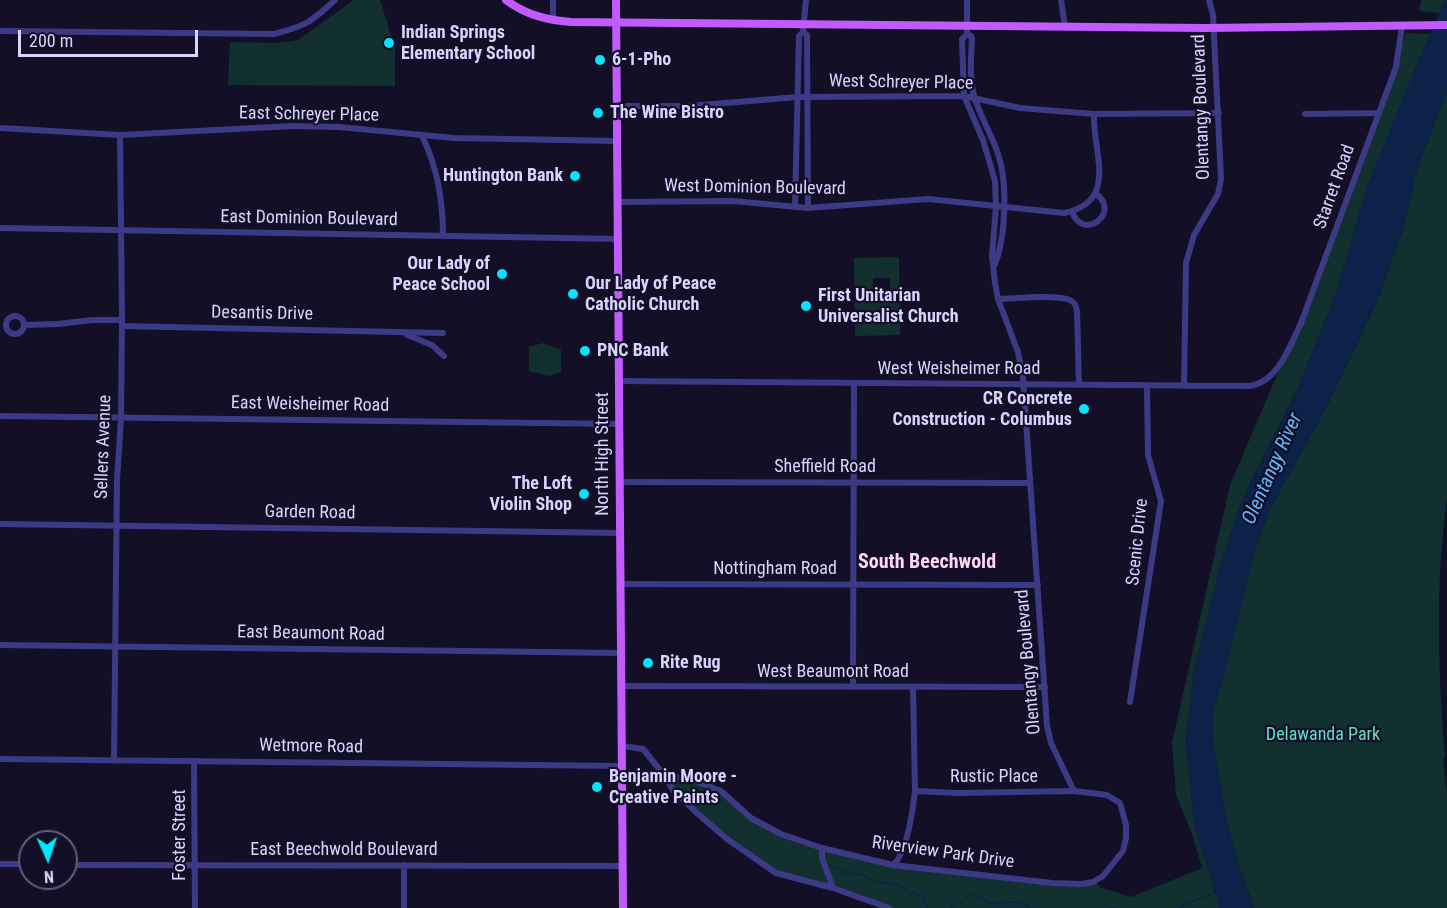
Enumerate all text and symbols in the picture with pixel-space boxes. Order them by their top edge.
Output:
scale bar [21,18,201,56]
place label: Indian Springs Elementary School [401,22,535,64]
text: 200 m [29,30,73,51]
street label: Olentangy Boulevard [1189,34,1215,180]
marker: Indian Springs Elementary School [382,36,396,50]
place label: 6-1-Pho [612,49,671,71]
marker: 6-1-Pho [593,53,607,67]
street label: West Schreyer Place [829,71,973,95]
place label: The Wine Bistro [610,102,724,124]
street label: East Schreyer Place [239,103,379,127]
marker: The Wine Bistro [591,106,605,120]
street label: Starret Road [1310,142,1360,232]
place label: Huntington Bank [443,165,563,187]
marker: Huntington Bank [568,169,582,183]
street label: West Dominion Boulevard [664,176,846,200]
street label: East Dominion Boulevard [220,207,398,231]
place label: Our Lady of Peace School [392,253,490,296]
marker: Our Lady of Peace School [495,267,509,281]
place label: Our Lady of Peace Catholic Church [585,273,716,316]
place label: First Unitarian Universalist Church [818,285,959,328]
marker: Our Lady of Peace Catholic Church [566,287,580,301]
marker: First Unitarian Universalist Church [799,299,813,313]
street label: Desantis Drive [211,302,313,326]
place label: PNC Bank [597,340,669,362]
marker: PNC Bank [578,344,592,358]
street label: West Weisheimer Road [878,358,1040,380]
place label: CR Concrete Construction - Columbus [893,388,1072,430]
street label: North High Street [592,392,614,516]
street label: East Weisheimer Road [231,393,389,417]
street label: Sellers Avenue [91,395,117,499]
marker: CR Concrete Construction - Columbus [1077,402,1091,416]
water label: Olentangy River [1238,410,1308,528]
street label: Sheffield Road [774,456,876,478]
place label: The Loft Violin Shop [490,473,572,516]
marker: The Loft Violin Shop [577,487,591,501]
street label: Scenic Drive [1123,497,1153,587]
street label: Garden Road [264,501,356,525]
district label: South Beechwold [858,551,996,575]
street label: Nottingham Road [713,558,837,580]
street label: Olentangy Boulevard [1012,588,1046,736]
street label: East Beaumont Road [237,622,385,646]
place label: Rite Rug [660,652,721,674]
marker: Rite Rug [641,656,655,670]
street label: West Beaumont Road [757,661,909,683]
park label: Delawanda Park [1266,724,1380,746]
street label: Wetmore Road [259,735,363,759]
place label: Benjamin Moore - Creative Paints [609,766,737,808]
street label: Rustic Place [950,766,1038,788]
marker: Benjamin Moore - Creative Paints [590,780,604,794]
street label: Foster Street [169,789,191,881]
north arrow [18,830,78,890]
street label: Riverview Park Drive [870,832,1016,874]
street label: East Beechwold Boulevard [250,839,438,861]
text: N [43,867,54,886]

